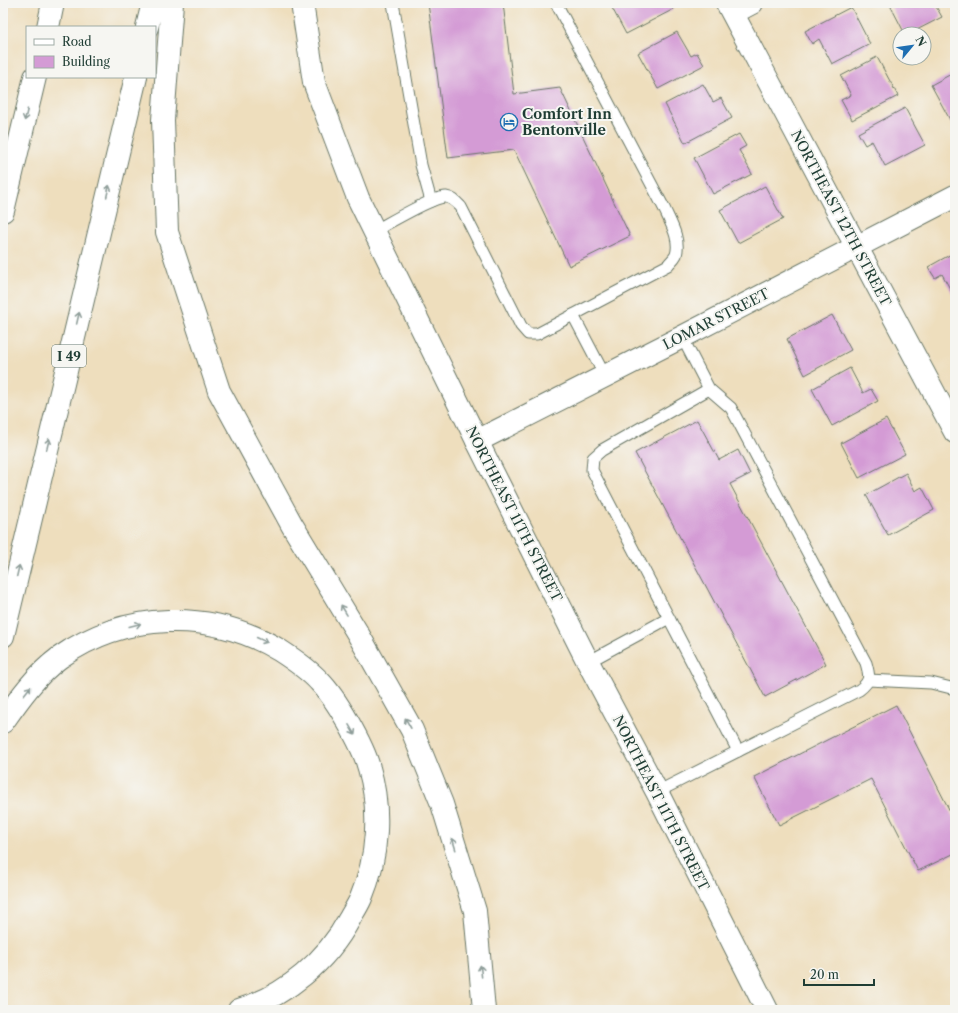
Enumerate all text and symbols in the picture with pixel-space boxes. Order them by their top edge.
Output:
legend [26,26,156,78]
north arrow [892,26,932,66]
text: Road [62,34,92,49]
text: N [912,34,929,49]
text: Building [62,54,110,69]
place label: Comfort Inn Bentonville [522,105,612,139]
one-way arrow [22,108,30,121]
hotel icon: Comfort Inn Bentonville [499,112,519,132]
street label: NORTHEAST 12TH STREET [787,127,895,310]
one-way arrow [105,185,113,198]
street label: LOMAR STREET [660,284,773,354]
one-way arrow [75,311,83,324]
road number: I 49 [52,345,86,367]
street label: NORTHEAST 11TH STREET [462,423,566,605]
one-way arrow [45,438,53,451]
one-way arrow [15,564,23,577]
one-way arrow [340,605,348,616]
one-way arrow [129,620,142,628]
one-way arrow [255,637,267,644]
one-way arrow [22,685,31,696]
street label: NORTHEAST 11TH STREET [609,712,713,894]
one-way arrow [404,717,412,729]
one-way arrow [349,724,357,736]
one-way arrow [450,838,457,851]
scale bar [804,961,874,987]
one-way arrow [477,965,484,978]
text: 20 m [810,967,839,982]

